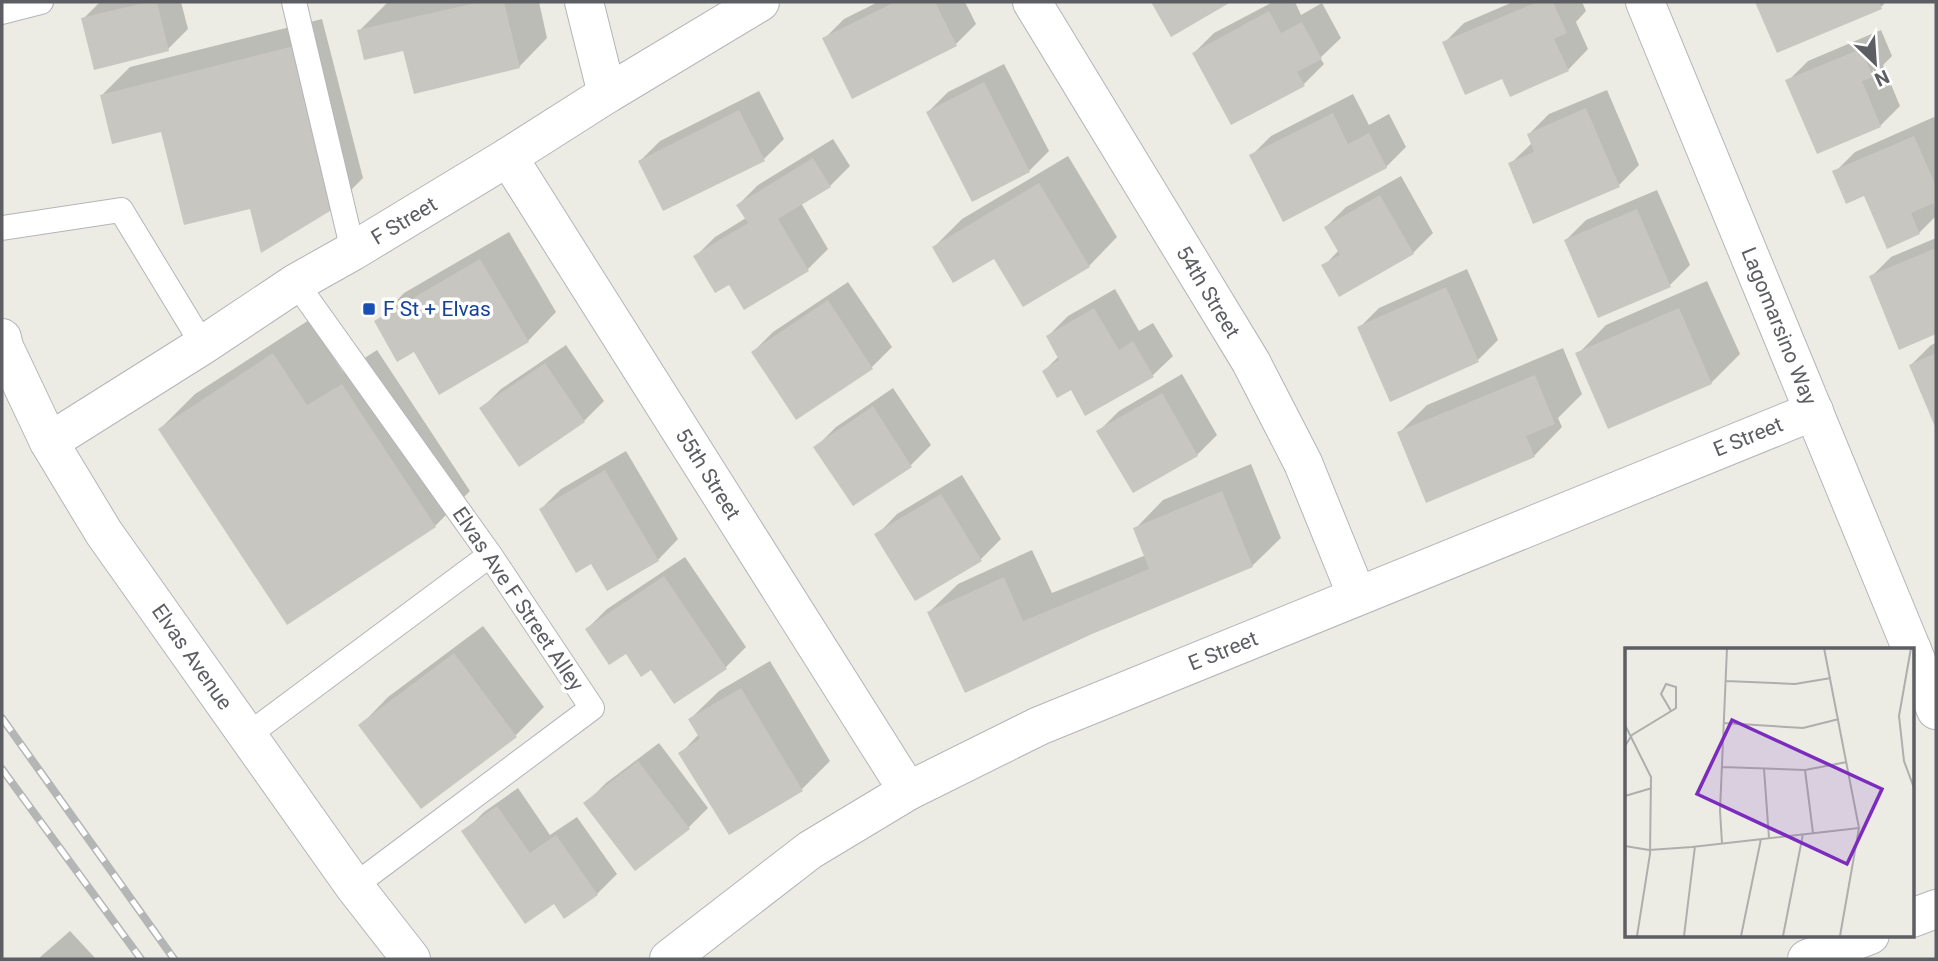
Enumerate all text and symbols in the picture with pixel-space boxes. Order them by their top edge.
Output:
north arrow [1840,28,1910,98]
text: N [1871,65,1893,91]
street label: F Street [367,192,441,250]
street label: 54th Street [1171,242,1245,342]
street label: Lagomarsino Way [1736,244,1822,408]
place label: F St + Elvas [383,297,491,321]
marker: F St + Elvas [361,301,377,317]
street label: E Street [1710,412,1786,462]
street label: 55th Street [671,424,745,524]
street label: Elvas Ave F Street Alley [448,503,588,695]
street label: Elvas Avenue [147,600,237,714]
street label: E Street [1185,626,1261,676]
inset map [1625,648,1913,936]

